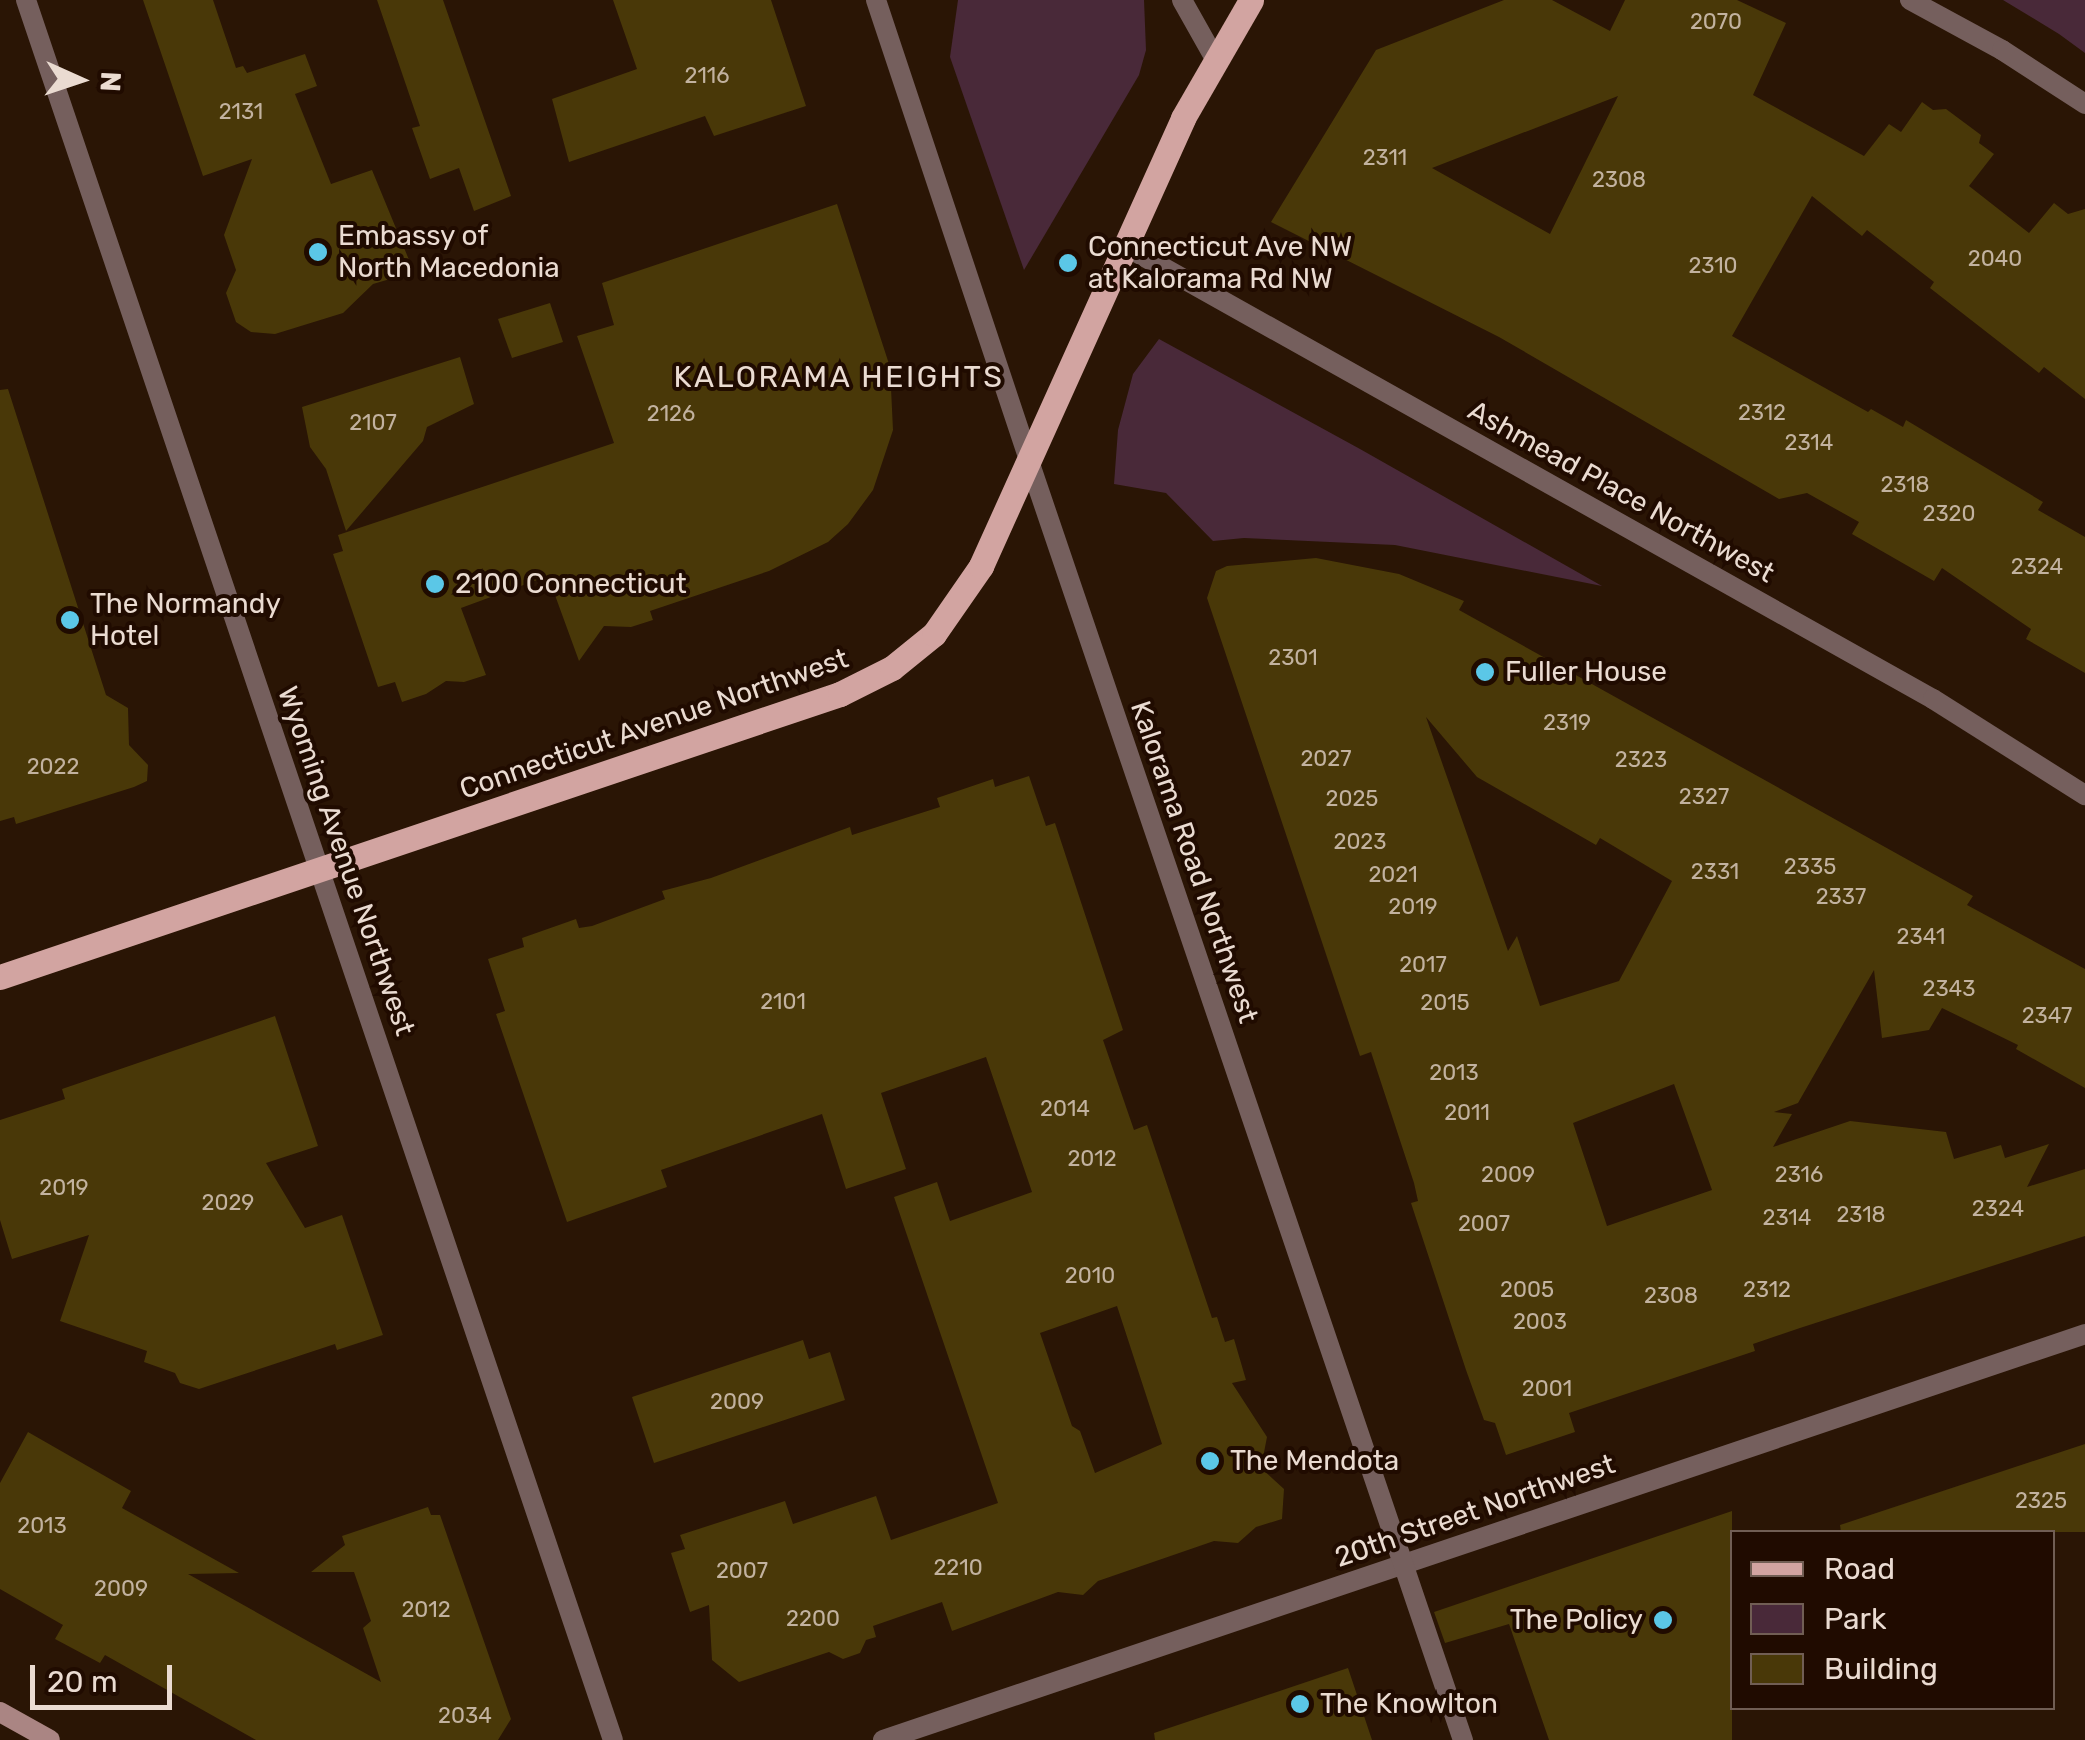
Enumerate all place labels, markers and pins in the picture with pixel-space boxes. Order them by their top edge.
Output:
place label: Embassy of North Macedonia [338,219,560,285]
place label: Connecticut Ave NW at Kalorama Rd NW [1088,230,1353,296]
marker: Embassy of North Macedonia [307,241,329,263]
marker: Connecticut Ave NW at Kalorama Rd NW [1057,252,1079,274]
place label: 2100 Connecticut [455,567,687,601]
marker: 2100 Connecticut [424,573,446,595]
place label: The Normandy Hotel [90,587,281,653]
marker: The Normandy Hotel [59,609,81,631]
place label: Fuller House [1505,655,1668,689]
marker: Fuller House [1474,661,1496,683]
place label: The Mendota [1230,1444,1399,1478]
marker: The Mendota [1199,1450,1221,1472]
place label: The Policy [1510,1603,1643,1637]
marker: The Policy [1652,1609,1674,1631]
place label: The Knowlton [1320,1687,1498,1721]
marker: The Knowlton [1289,1693,1311,1715]

